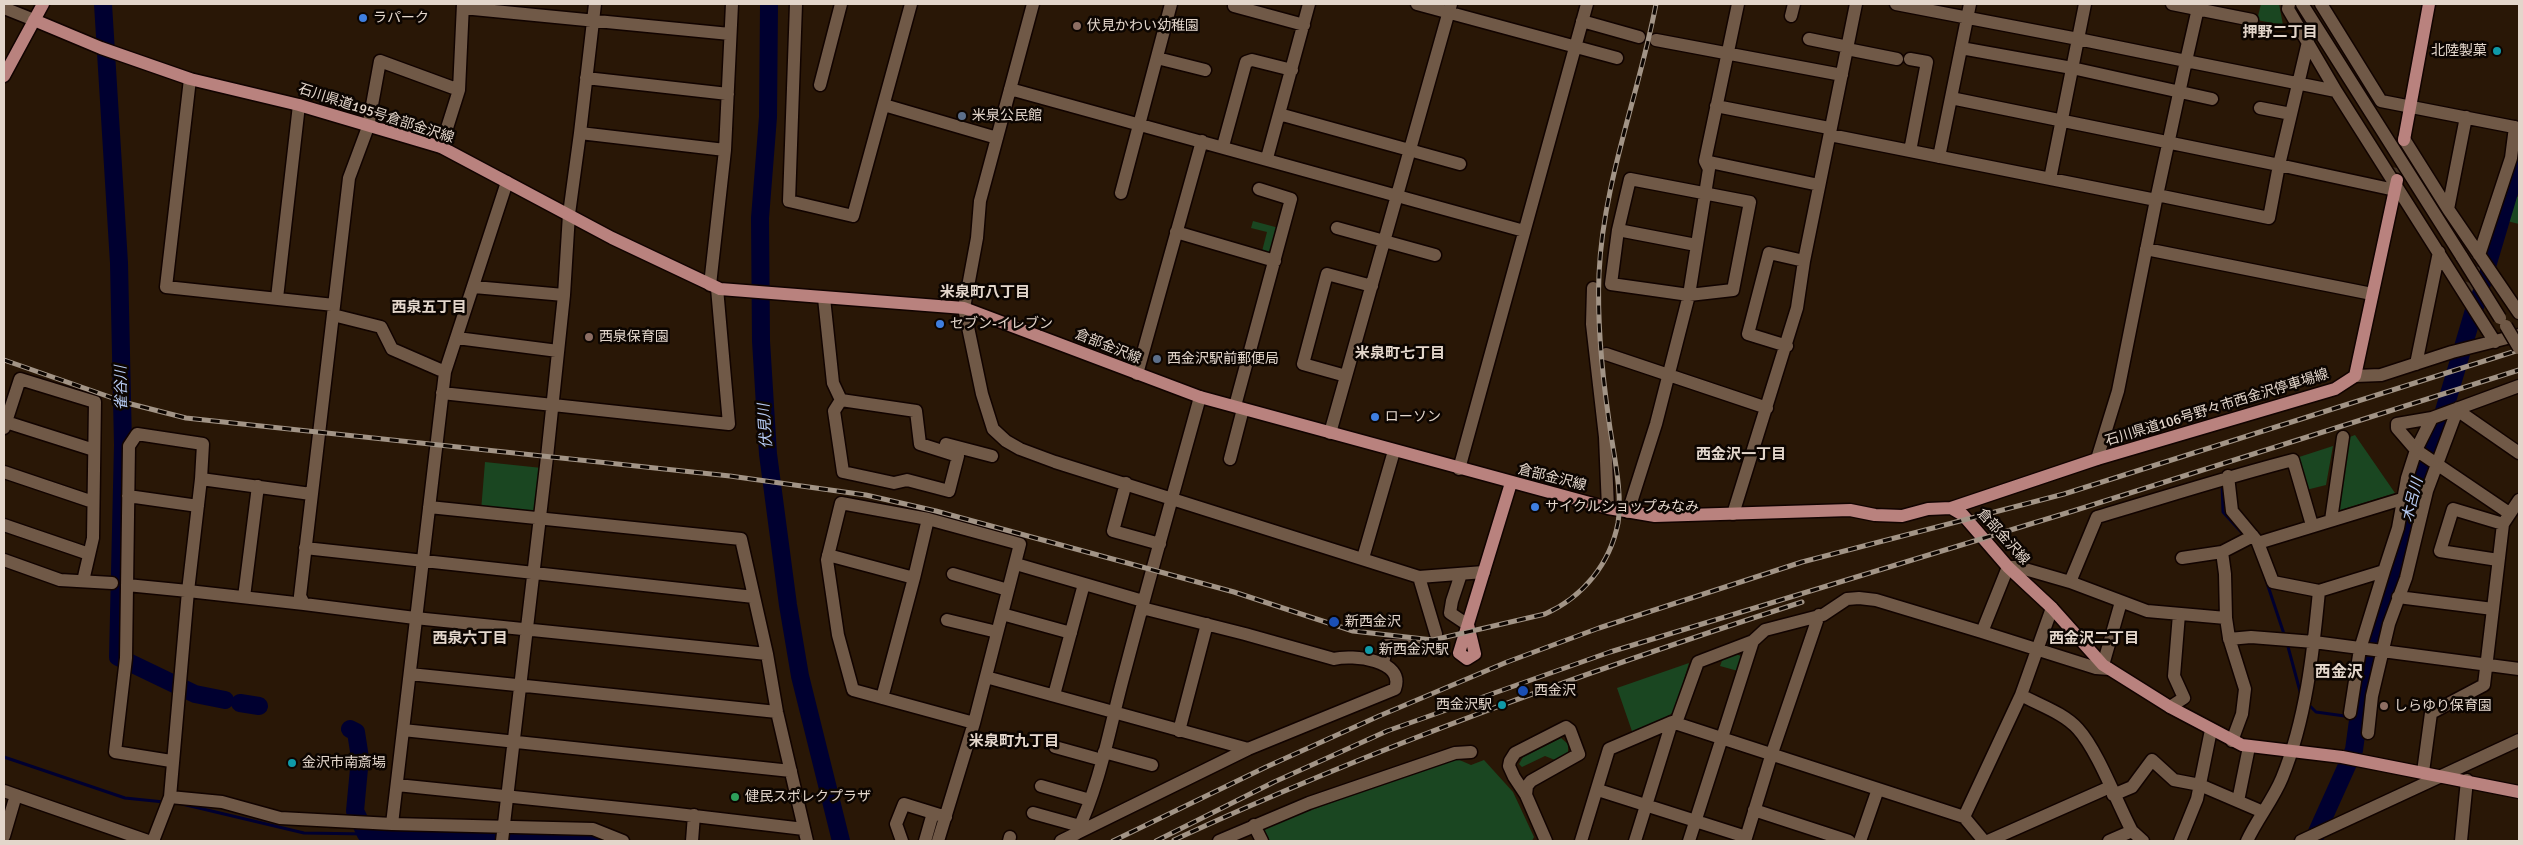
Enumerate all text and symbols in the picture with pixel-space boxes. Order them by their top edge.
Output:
place label: ラパーク [373,10,429,26]
marker: ラパーク [357,12,369,24]
place label: 伏見かわい幼稚園 [1087,18,1199,34]
marker: 伏見かわい幼稚園 [1071,20,1083,32]
district label: 押野二丁目 [2243,24,2317,42]
place label: 北陸製菓 [2431,43,2487,59]
marker: 北陸製菓 [2491,45,2503,57]
street label: 石川県道195号倉部金沢線 [296,81,456,147]
place label: 米泉公民館 [972,108,1042,124]
marker: 米泉公民館 [956,110,968,122]
district label: 米泉町八丁目 [940,284,1030,302]
district label: 西泉五丁目 [392,299,466,317]
place label: セブン-イレブン [950,316,1053,332]
marker: セブン-イレブン [934,318,946,330]
street label: 倉部金沢線 [1072,326,1144,368]
place label: 西泉保育園 [599,329,669,345]
marker: 西泉保育園 [583,331,595,343]
district label: 米泉町七丁目 [1355,345,1445,363]
place label: 西金沢駅前郵便局 [1167,351,1279,367]
marker: 西金沢駅前郵便局 [1151,353,1163,365]
water label: 雀谷川 [113,365,131,411]
street label: 石川県道106号野々市西金沢停車場線 [2103,366,2331,450]
water label: 伏見川 [755,403,777,449]
place label: ローソン [1385,409,1441,425]
marker: ローソン [1369,411,1381,423]
district label: 西金沢一丁目 [1696,446,1786,464]
street label: 倉部金沢線 [1516,461,1588,495]
water label: 木呂川 [2399,476,2427,524]
place label: サイクルショップみなみ [1545,499,1699,515]
marker: サイクルショップみなみ [1529,501,1541,513]
street label: 倉部金沢線 [1973,505,2033,569]
place label: 新西金沢 [1345,614,1401,630]
marker: 新西金沢 [1327,615,1341,629]
district label: 西泉六丁目 [433,630,507,648]
district label: 西金沢二丁目 [2049,630,2139,648]
place label: 新西金沢駅 [1379,642,1449,658]
marker: 新西金沢駅 [1363,644,1375,656]
district label: 西金沢 [2315,663,2363,683]
place label: 西金沢 [1534,683,1576,699]
marker: 西金沢 [1516,684,1530,698]
place label: 西金沢駅 [1436,697,1492,713]
place label: しらゆり保育園 [2394,698,2492,714]
marker: 西金沢駅 [1496,699,1508,711]
marker: しらゆり保育園 [2378,700,2390,712]
district label: 米泉町九丁目 [969,733,1059,751]
place label: 金沢市南斎場 [302,755,386,771]
marker: 金沢市南斎場 [286,757,298,769]
place label: 健民スポレクプラザ [745,789,871,805]
marker: 健民スポレクプラザ [729,791,741,803]

